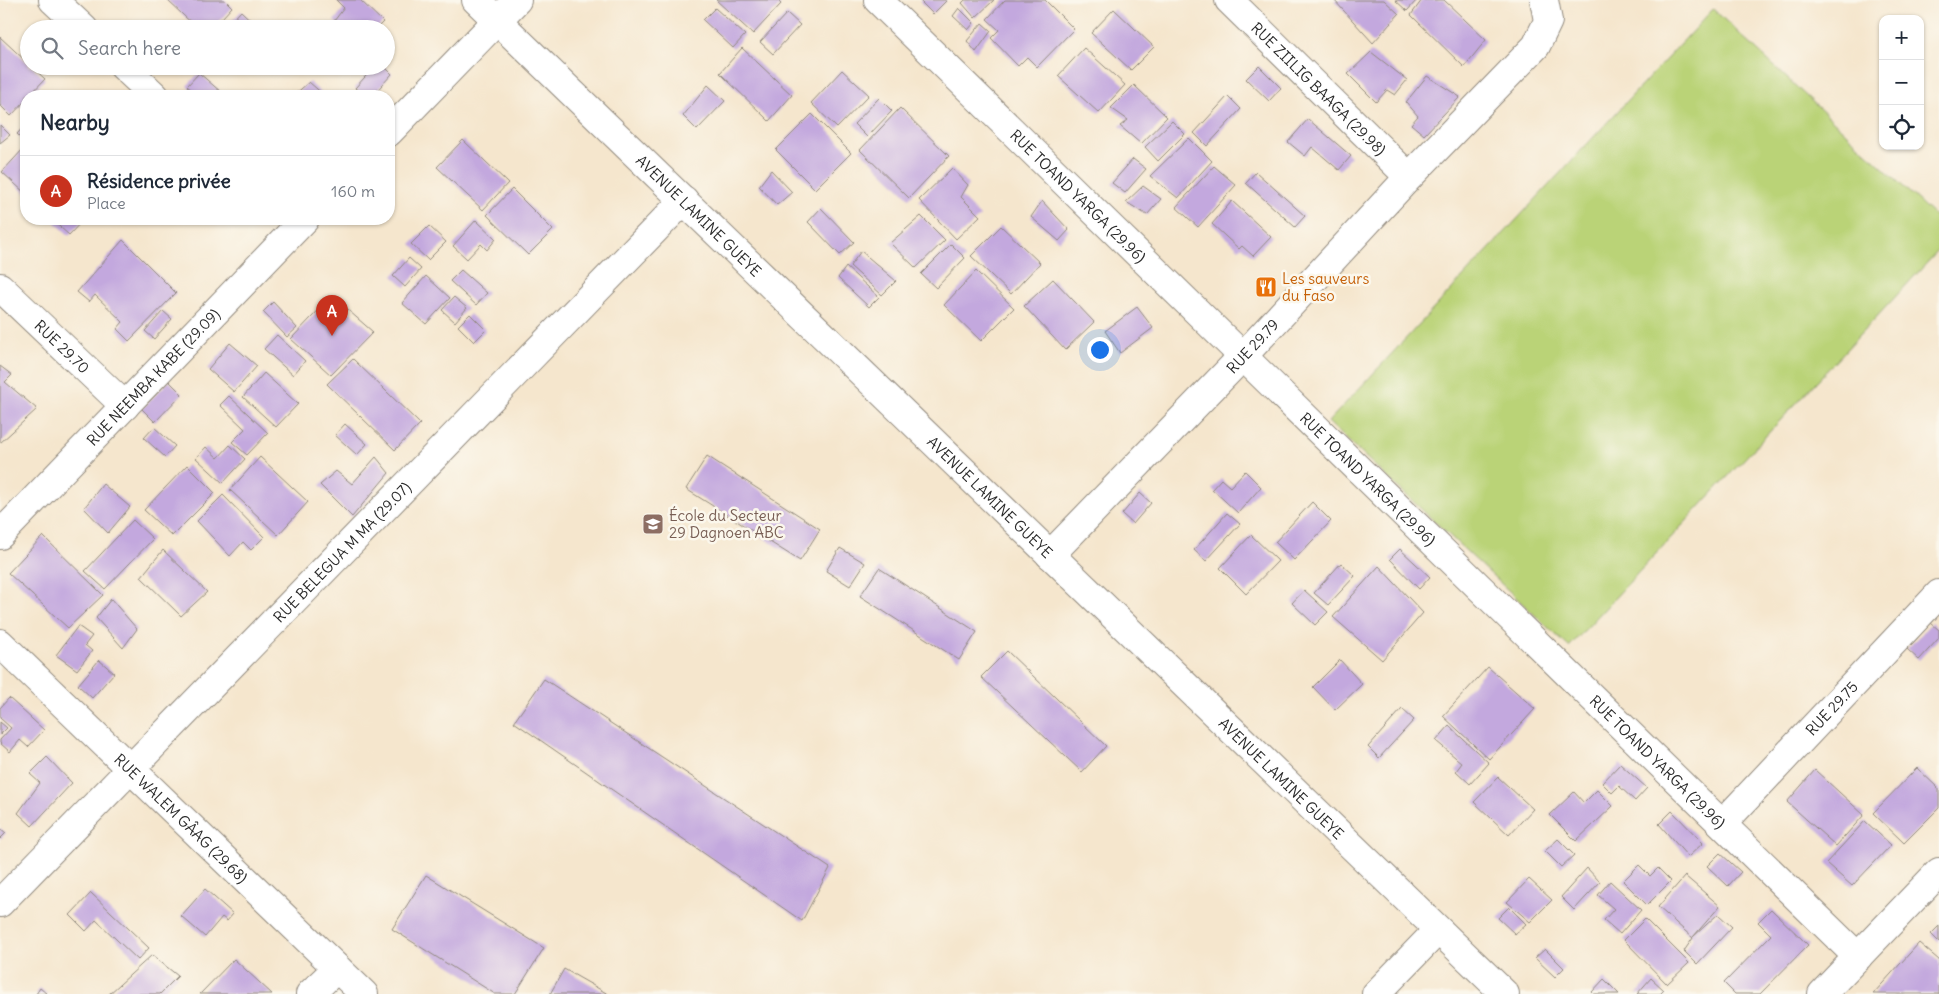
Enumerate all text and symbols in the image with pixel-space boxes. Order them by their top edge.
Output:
map controls [1879,15,1924,150]
button: + [1879,15,1924,60]
street label: RUE ZIILIG BAAGA (29.98) [1247,18,1390,159]
search box [20,20,395,75]
icon: search [38,34,66,62]
text: Search here [78,36,181,60]
button: − [1879,60,1924,105]
button: locate [1879,105,1924,150]
text: Nearby [40,109,110,136]
street label: RUE TOAND YARGA (29.96) [1006,125,1150,266]
street label: AVENUE LAMINE GUEYE [632,151,766,280]
text: Résidence privée [87,169,231,193]
text: A [51,181,61,201]
text: 160 m [331,181,375,201]
text: Place [87,193,126,213]
place label: Les sauveurs du Faso [1282,269,1369,305]
restaurant icon: Les sauveurs du Faso [1254,275,1278,299]
pin: A [316,295,348,336]
street label: RUE NEEMBA KABE (29.09) [82,304,223,449]
street label: RUE 29.79 [1222,315,1282,377]
street label: RUE 29.70 [31,316,94,377]
your location [1087,337,1113,363]
street label: RUE TOAND YARGA (29.96) [1296,408,1440,549]
street label: AVENUE LAMINE GUEYE [924,432,1057,562]
street label: RUE BELEGUA M MA (29.07) [269,477,414,626]
place label: École du Secteur 29 Dagnoen ABC [669,506,784,542]
school or university icon: École du Secteur 29 Dagnoen ABC [641,512,665,536]
street label: RUE 29.75 [1801,677,1862,739]
street label: RUE TOAND YARGA (29.96) [1586,691,1730,832]
street label: AVENUE LAMINE GUEYE [1215,713,1348,843]
street label: RUE WALEM GÂAG (29.68) [111,749,252,887]

